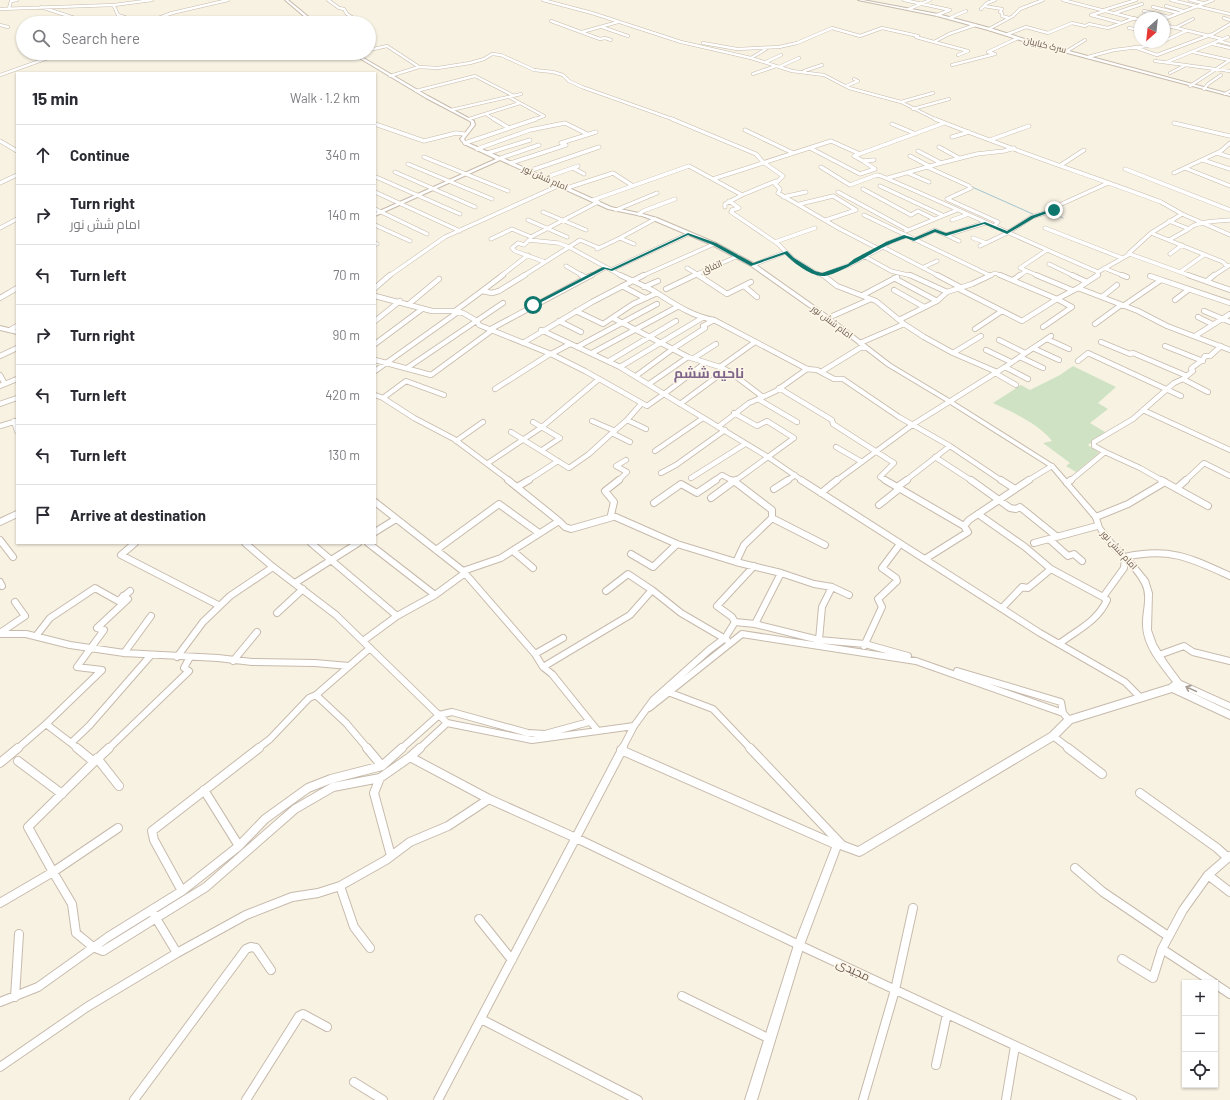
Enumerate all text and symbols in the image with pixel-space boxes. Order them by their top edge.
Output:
north arrow [1134,12,1170,48]
search box [16,16,376,60]
icon: search [30,27,52,49]
text: Search here [62,29,140,47]
street label: سرک کبابیان [1023,34,1068,55]
text: 15 min [32,88,78,108]
text: Walk · 1.2 km [290,90,360,106]
icon: ahead [32,144,54,166]
text: Continue [70,146,130,164]
text: 340 m [325,147,360,163]
street label: امام شش نور [519,162,570,193]
text: Turn right [70,194,135,212]
route end [1045,201,1063,219]
icon: right [32,204,54,226]
text: 140 m [328,207,360,223]
text: امام شش نور [70,216,140,232]
street label: اتفاق [700,257,724,277]
icon: left [32,264,54,286]
text: Turn left [70,266,126,284]
text: 70 m [333,267,360,283]
route start [524,296,542,314]
street label: امام شش نور [808,302,855,341]
icon: right [32,324,54,346]
text: Turn right [70,326,135,344]
text: 90 m [333,327,360,343]
district label: ناحیه ششم [674,364,744,383]
icon: left [32,384,54,406]
text: Turn left [70,386,126,404]
text: 420 m [325,387,360,403]
icon: left [32,444,54,466]
text: Turn left [70,446,126,464]
text: 130 m [328,447,360,463]
icon: arrive [32,504,54,526]
text: Arrive at destination [70,506,206,524]
street label: امام شش نور [1098,527,1140,572]
one-way arrow [1186,685,1198,692]
street label: مجیدی [834,955,873,984]
map controls [1182,980,1218,1088]
button: + [1182,980,1218,1016]
button: − [1182,1016,1218,1052]
button: locate [1182,1052,1218,1088]

